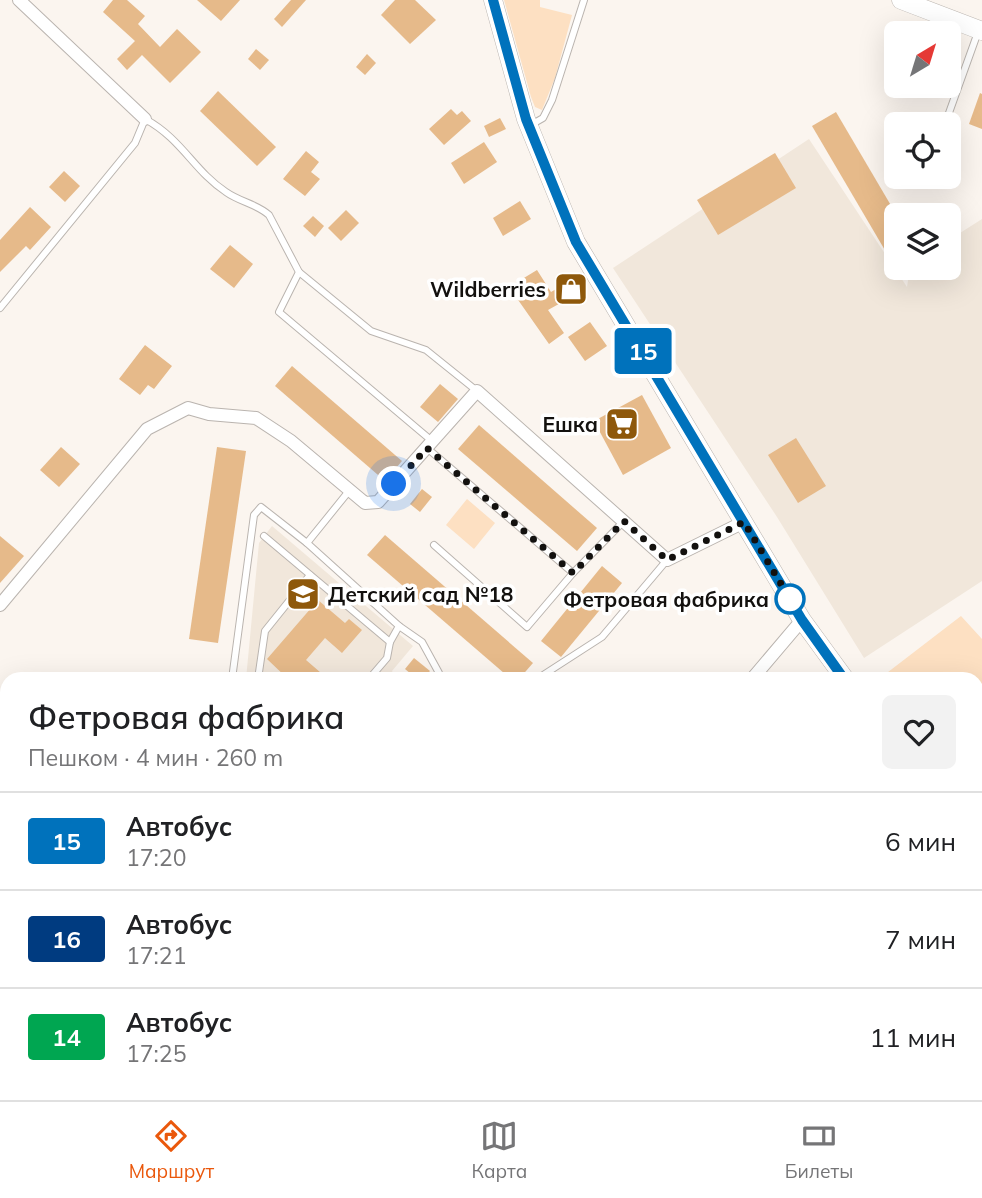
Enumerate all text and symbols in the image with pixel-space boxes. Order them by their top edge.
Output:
north arrow [884,21,961,98]
map controls [884,21,961,280]
button: locate [884,112,961,189]
button: layers [884,203,961,280]
shop icon: Wildberries [552,270,590,308]
place label: Wildberries [430,276,546,302]
line badge: 15 [612,328,674,374]
text: 15 [629,336,657,366]
supermarket icon: Ешка [603,405,641,443]
place label: Ешка [542,411,598,437]
your location [376,466,411,501]
school or university icon: Детский сад №18 [284,575,322,613]
place label: Детский сад №18 [328,581,513,607]
marker: Фетровая фабрика [775,584,805,614]
place label: Фетровая фабрика [563,586,769,612]
button: heart [882,695,956,769]
text: Фетровая фабрика [28,696,344,737]
text: Пешком · 4 мин · 260 m [28,743,283,772]
text: Автобус [126,810,232,843]
text: 6 мин [885,825,956,858]
text: 15 [52,826,81,856]
text: 17:20 [126,843,186,872]
text: Автобус [126,908,232,941]
text: 7 мин [885,923,956,956]
text: 16 [52,924,81,954]
text: 17:21 [126,941,186,970]
text: Автобус [126,1006,232,1039]
text: 11 мин [869,1021,956,1054]
text: 14 [52,1022,81,1052]
text: 17:25 [126,1039,186,1068]
tab: Маршрут [129,1117,214,1183]
tab: Карта [471,1117,527,1183]
tab: Билеты [785,1117,853,1183]

